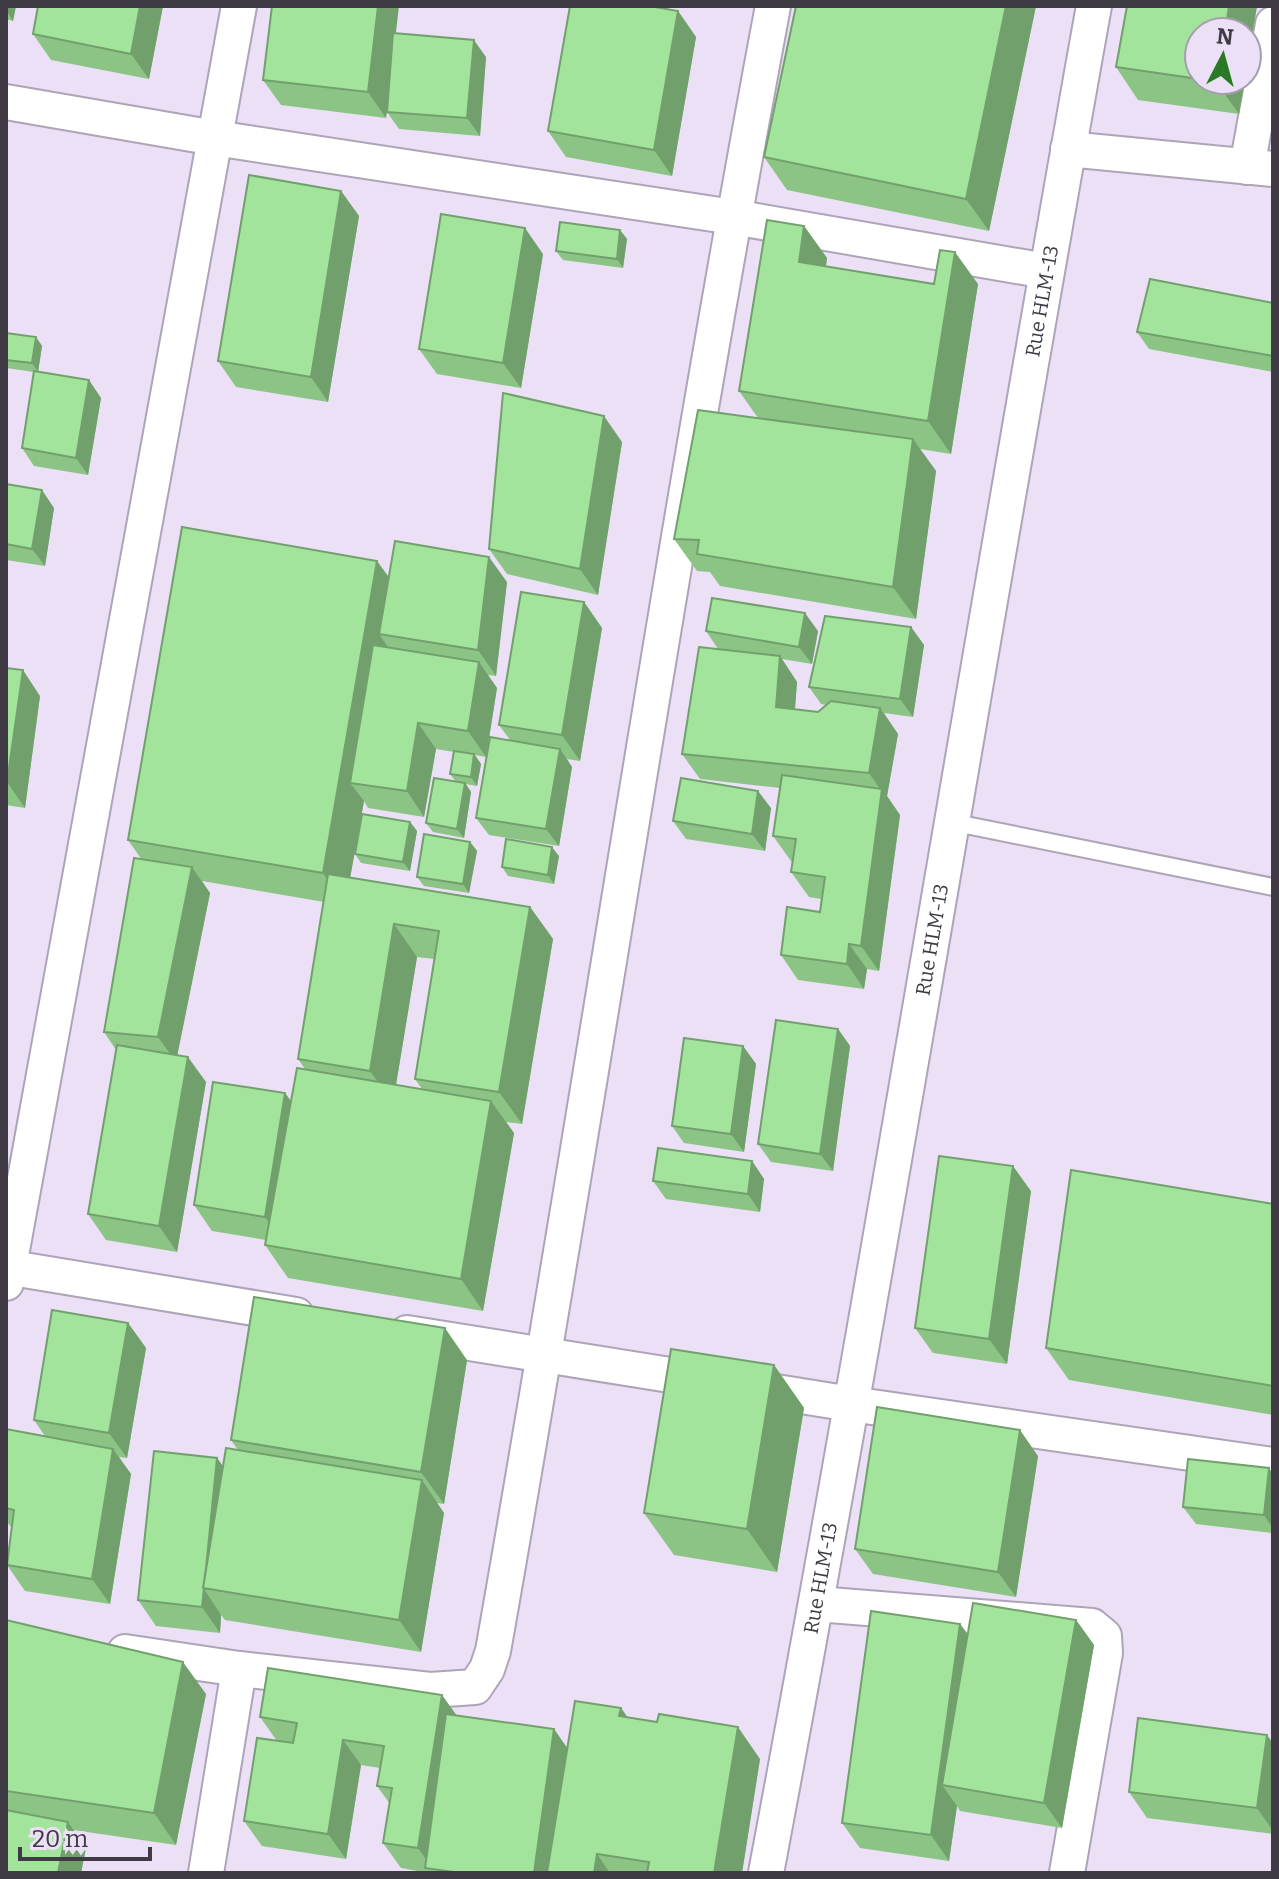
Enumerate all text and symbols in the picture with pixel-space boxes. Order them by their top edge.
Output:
north arrow [1183,16,1263,96]
text: N [1215,22,1235,51]
street label: Rue HLM-13 [1020,243,1063,359]
street label: Rue HLM-13 [911,882,953,997]
street label: Rue HLM-13 [798,1520,842,1636]
scale bar [20,1811,150,1861]
text: 20 m [32,1825,88,1853]

